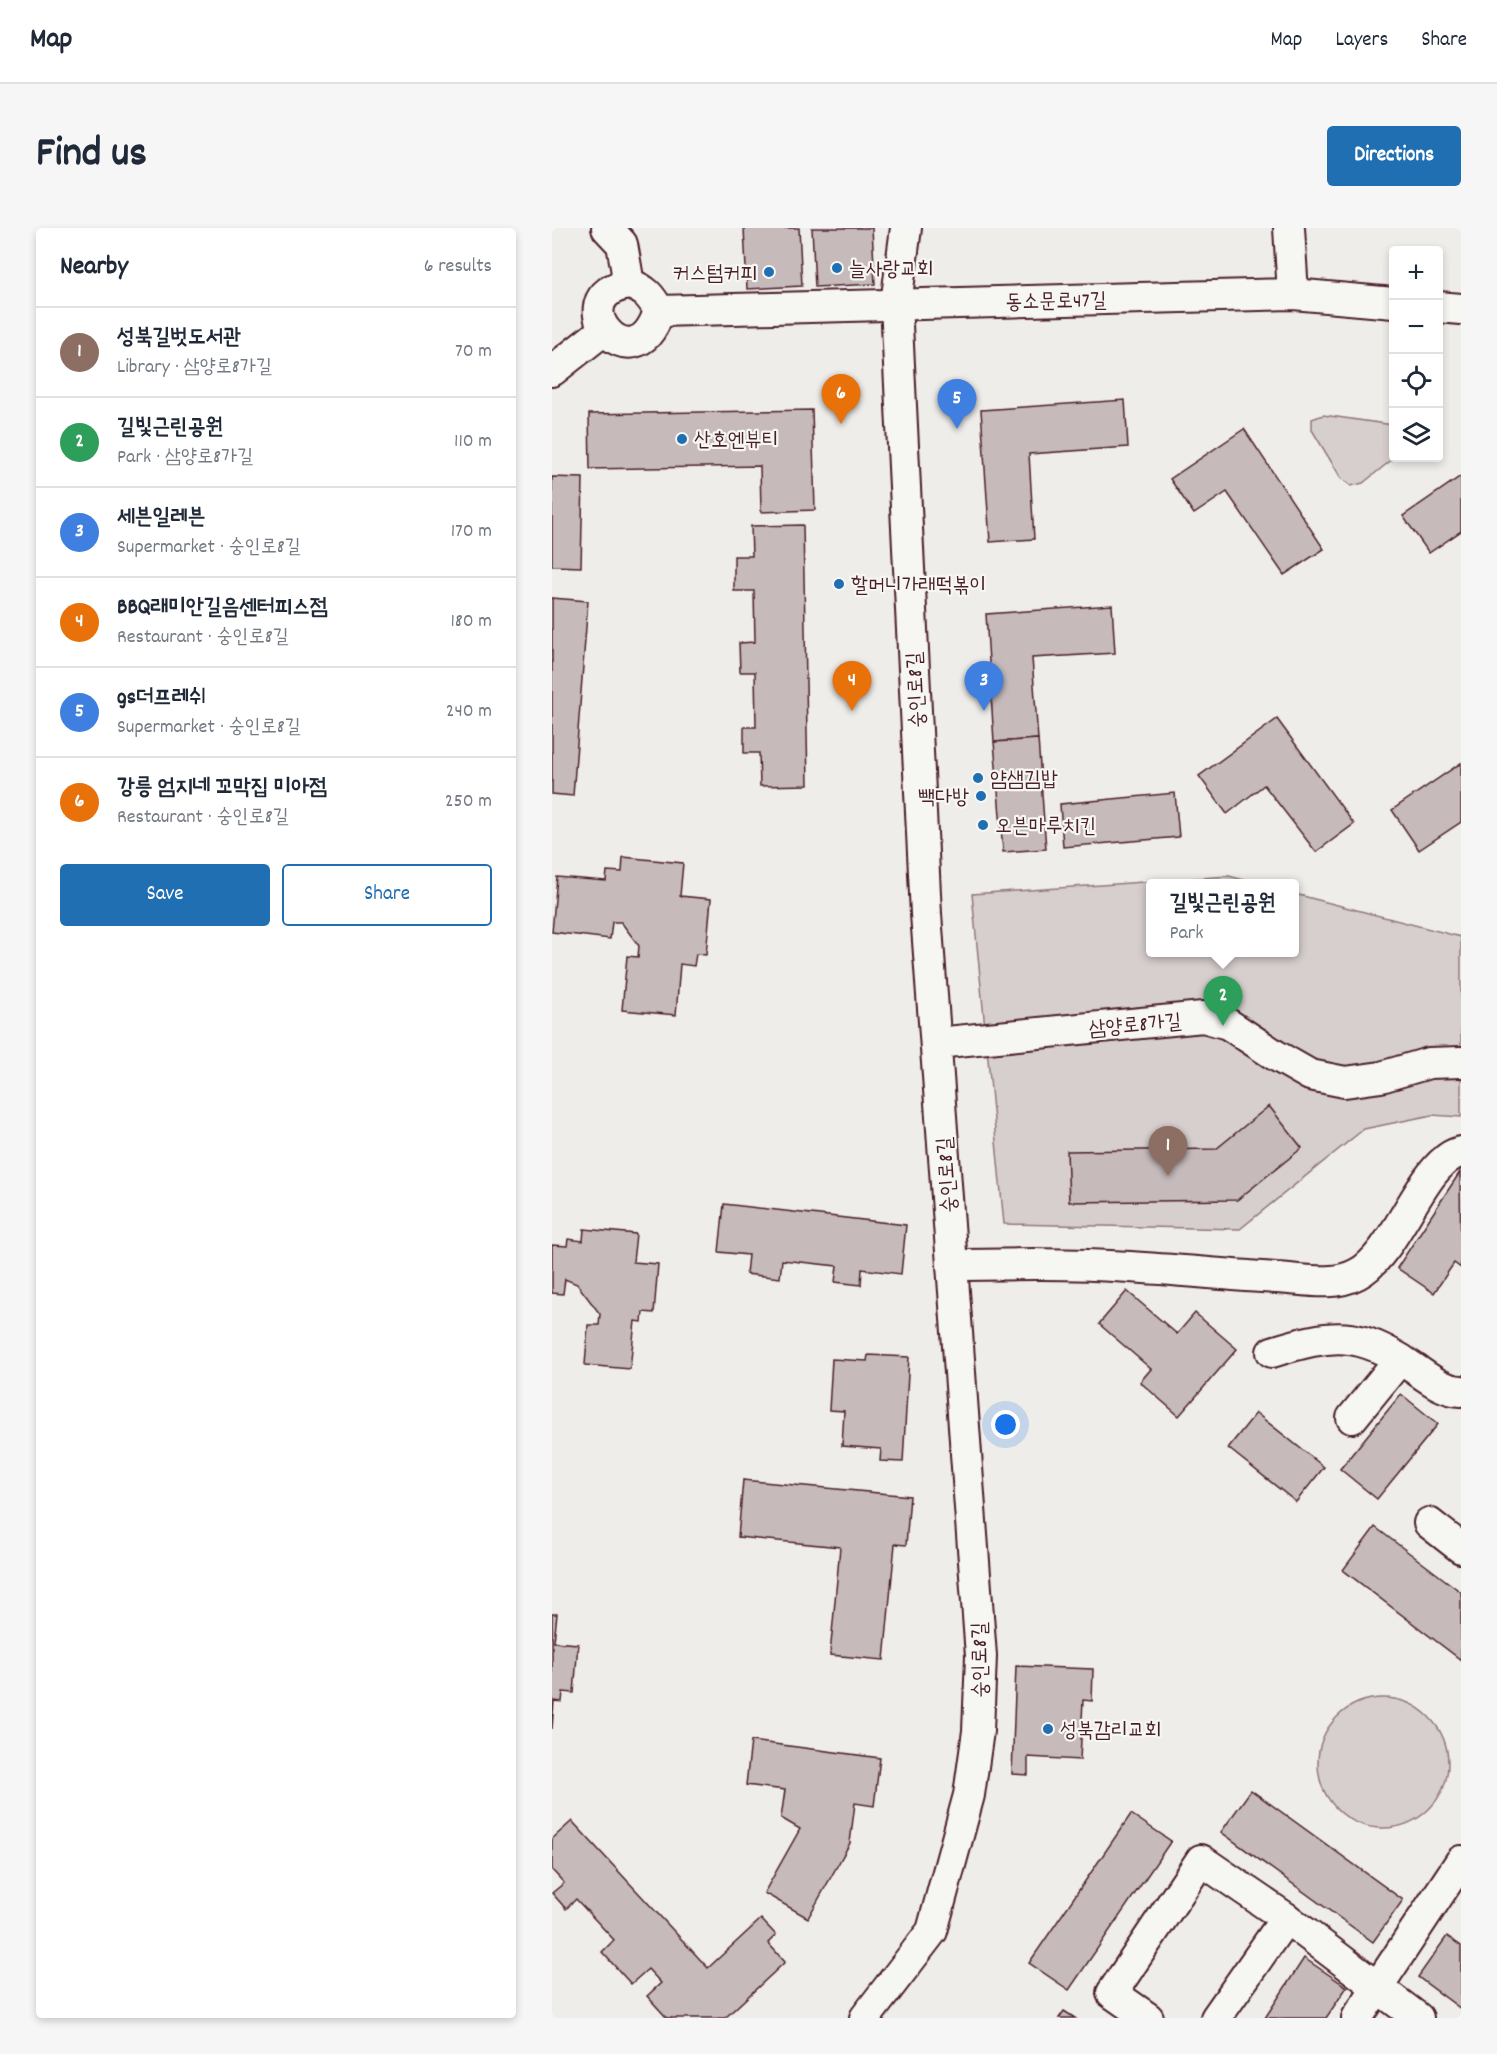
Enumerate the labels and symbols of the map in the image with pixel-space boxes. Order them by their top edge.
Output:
place label: 늘사랑교회 [849,256,934,286]
place label: 커스텀커피 [673,260,757,290]
marker: 늘사랑교회 [830,261,844,275]
marker: 커스텀커피 [762,265,776,279]
street label: 동소문로47길 [1005,287,1107,319]
pin: 6 [822,374,860,424]
pin: 5 [938,380,976,429]
place label: 산호엔뷰티 [694,427,779,457]
marker: 산호엔뷰티 [675,432,689,446]
place label: 할머니가래떡볶이 [851,572,986,602]
marker: 할머니가래떡볶이 [832,577,846,591]
street label: 숭인로8길 [901,651,935,729]
pin: 4 [832,662,872,711]
pin: 3 [964,662,1004,711]
place label: 얌샘김밥 [990,766,1058,796]
marker: 얌샘김밥 [971,771,985,785]
place label: 빽다방 [918,784,969,814]
marker: 빽다방 [974,789,988,803]
place label: 오븐마루치킨 [995,813,1096,843]
marker: 오븐마루치킨 [976,818,990,832]
pin: 2 [1204,976,1242,1026]
street label: 삼양로8가길 [1088,1008,1183,1046]
pin: 1 [1148,1126,1188,1176]
street label: 숭인로8길 [931,1136,967,1214]
your location [991,1410,1020,1439]
street label: 숭인로8길 [966,1622,998,1698]
place label: 성북감리교회 [1060,1717,1161,1747]
marker: 성북감리교회 [1041,1722,1055,1736]

